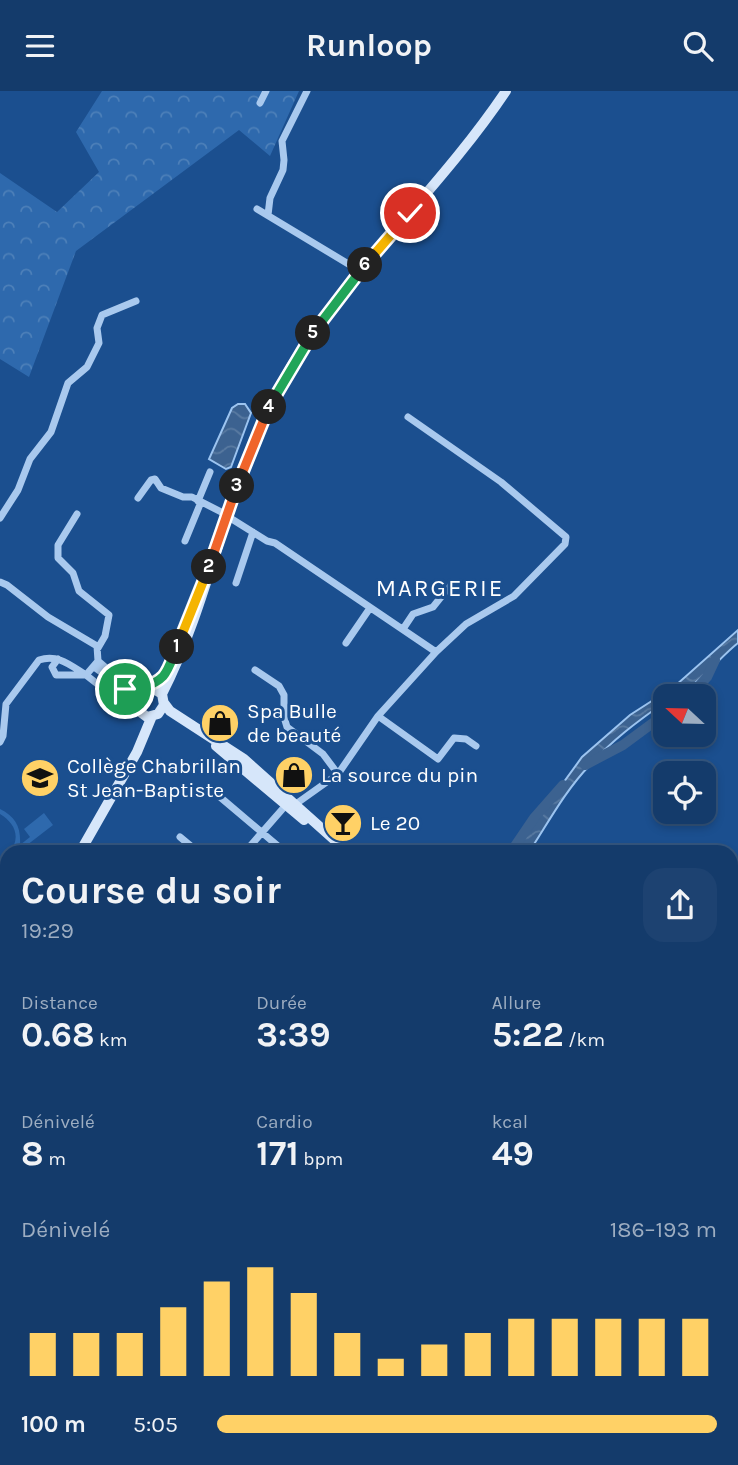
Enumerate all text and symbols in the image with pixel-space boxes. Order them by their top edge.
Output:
icon: menu [21,27,59,65]
text: Runloop [306,27,432,64]
icon: search [679,27,717,65]
pin [380,183,440,243]
icon: check [391,194,429,232]
pin: 6 [348,247,382,283]
text: 6 [359,253,370,275]
pin: 5 [296,315,330,351]
text: 5 [307,321,318,343]
pin: 4 [252,389,286,425]
text: 4 [263,395,274,417]
pin: 3 [219,469,254,503]
text: 3 [231,474,242,496]
pin: 2 [192,549,227,585]
text: 2 [203,555,214,577]
district label: MARGERIE [376,574,504,602]
pin: 1 [160,629,194,665]
text: 1 [173,635,180,657]
pin [95,659,155,719]
icon: arrive [106,670,144,708]
north arrow [653,684,716,747]
map controls [653,684,716,824]
place label: Spa Bulle de beauté [247,699,341,747]
shop icon: Spa Bulle de beauté [199,702,241,744]
place label: Collège Chabrillan St Jean-Baptiste [67,754,241,802]
shop icon: La source du pin [273,754,315,796]
school or university icon: Collège Chabrillan St Jean-Baptiste [19,757,61,799]
button: locate [653,761,716,824]
place label: La source du pin [321,763,478,787]
bar icon: Le 20 [322,802,364,844]
place label: Le 20 [370,811,420,835]
text: Course du soir [21,868,281,913]
button: share [643,868,717,942]
text: 19:29 [21,917,74,944]
text: Distance [21,992,98,1014]
text: Durée [256,992,307,1014]
text: Allure [492,992,541,1014]
text: 0.68 [21,1014,95,1055]
text: 3:39 [256,1014,331,1055]
text: 5:22 [492,1014,564,1055]
text: km [95,1029,128,1051]
text: /km [564,1029,605,1051]
text: Dénivelé [21,1111,95,1133]
text: Cardio [256,1111,313,1133]
text: kcal [492,1111,528,1133]
text: 8 [21,1133,44,1174]
text: 171 [256,1133,299,1174]
text: 49 [492,1133,534,1174]
text: m [44,1148,66,1170]
text: bpm [299,1148,343,1170]
text: Dénivelé [21,1216,110,1243]
text: 186–193 m [610,1216,717,1243]
text: 100 m [21,1411,86,1438]
text: 5:05 [133,1411,178,1438]

